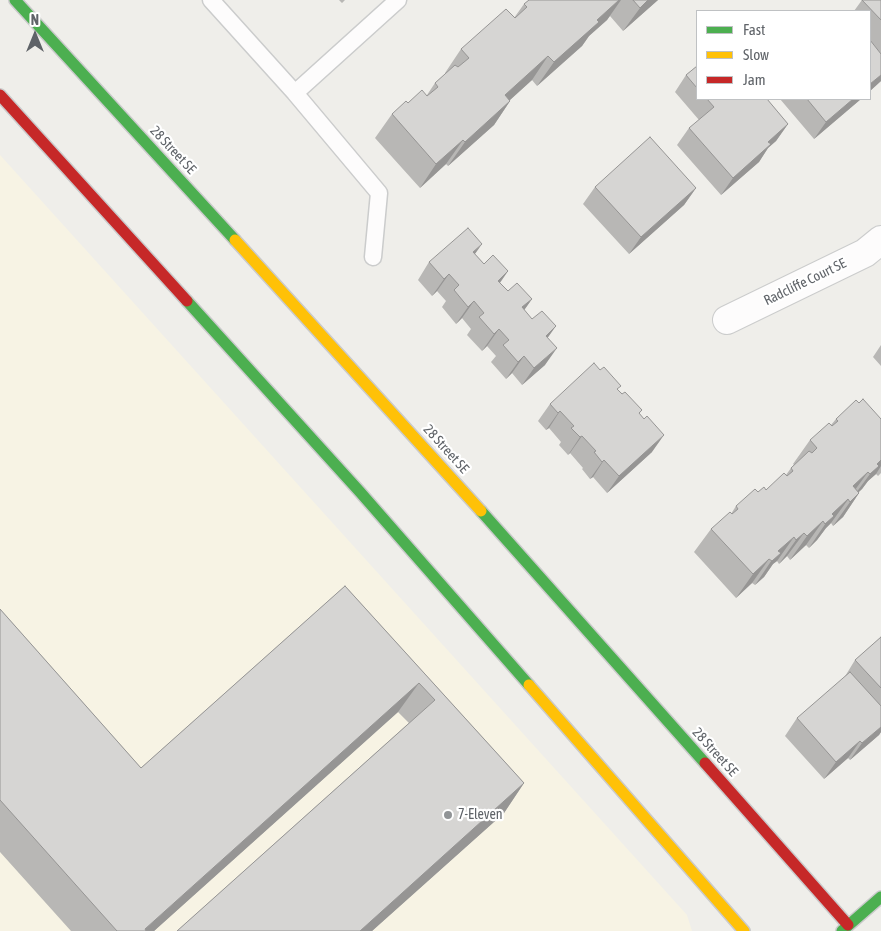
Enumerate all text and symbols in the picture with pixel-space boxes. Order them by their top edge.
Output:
north arrow [10,10,60,60]
legend [696,10,871,100]
text: N [31,12,39,28]
text: Fast [743,21,765,38]
text: Slow [743,46,769,63]
text: Jam [743,71,766,88]
street label: 28 Street SE [147,122,199,178]
street label: Radcliffe Court SE [761,255,849,309]
street label: 28 Street SE [420,421,472,477]
street label: 28 Street SE [689,724,741,780]
place label: 7-Eleven [458,807,503,823]
marker: 7-Eleven [442,809,454,821]

